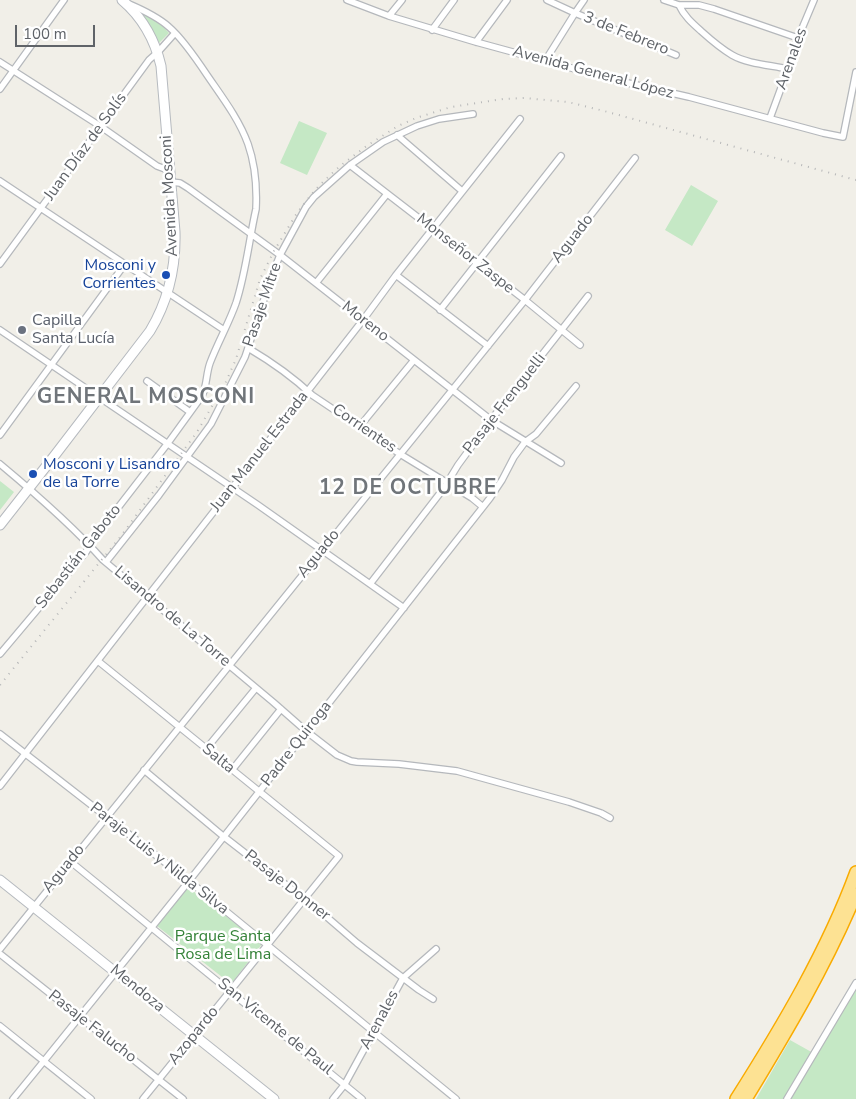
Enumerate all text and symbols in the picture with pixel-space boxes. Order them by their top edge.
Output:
street label: 3 de Febrero [580,8,672,60]
scale bar [18,15,98,47]
text: 100 m [23,24,67,44]
street label: Arenales [772,26,812,92]
street label: Avenida General López [510,42,676,104]
street label: Juan Díaz de Solís [41,89,131,205]
street label: Avenida Mosconi [157,135,183,257]
street label: Monseñor Zaspe [412,210,518,298]
street label: Aguado [548,211,598,267]
place label: Mosconi y Corrientes [82,256,156,294]
street label: Pasaje Mitre [240,260,286,350]
marker: Mosconi y Corrientes [160,269,172,281]
street label: Moreno [338,298,392,346]
place label: Capilla Santa Lucía [32,311,115,349]
marker: Capilla Santa Lucía [16,324,28,336]
street label: Pasaje Frenguelli [460,350,550,458]
district label: GENERAL MOSCONI [35,385,257,411]
street label: Juan Manuel Estrada [207,388,313,516]
street label: Corrientes [328,400,400,458]
place label: Mosconi y Lisandro de la Torre [43,455,180,493]
marker: Mosconi y Lisandro de la Torre [27,468,39,480]
district label: 12 DE OCTUBRE [317,476,499,502]
street label: Sebastián Gaboto [32,501,126,613]
street label: Aguado [294,526,344,582]
street label: Lisandro de La Torre [110,563,234,671]
street label: Padre Quiroga [258,697,336,791]
street label: Salta [198,740,238,778]
street label: Paraje Luis y Nilda Silva [86,799,232,919]
street label: Aguado [39,841,89,897]
street label: Pasaje Donner [240,846,334,926]
park label: Parque Santa Rosa de Lima [175,927,271,965]
street label: Mendoza [106,961,168,1017]
street label: San Vicente de Paul [213,975,337,1079]
street label: Pasaje Falucho [44,987,140,1067]
street label: Arenales [356,987,404,1053]
street label: Azopardo [165,1003,223,1069]

